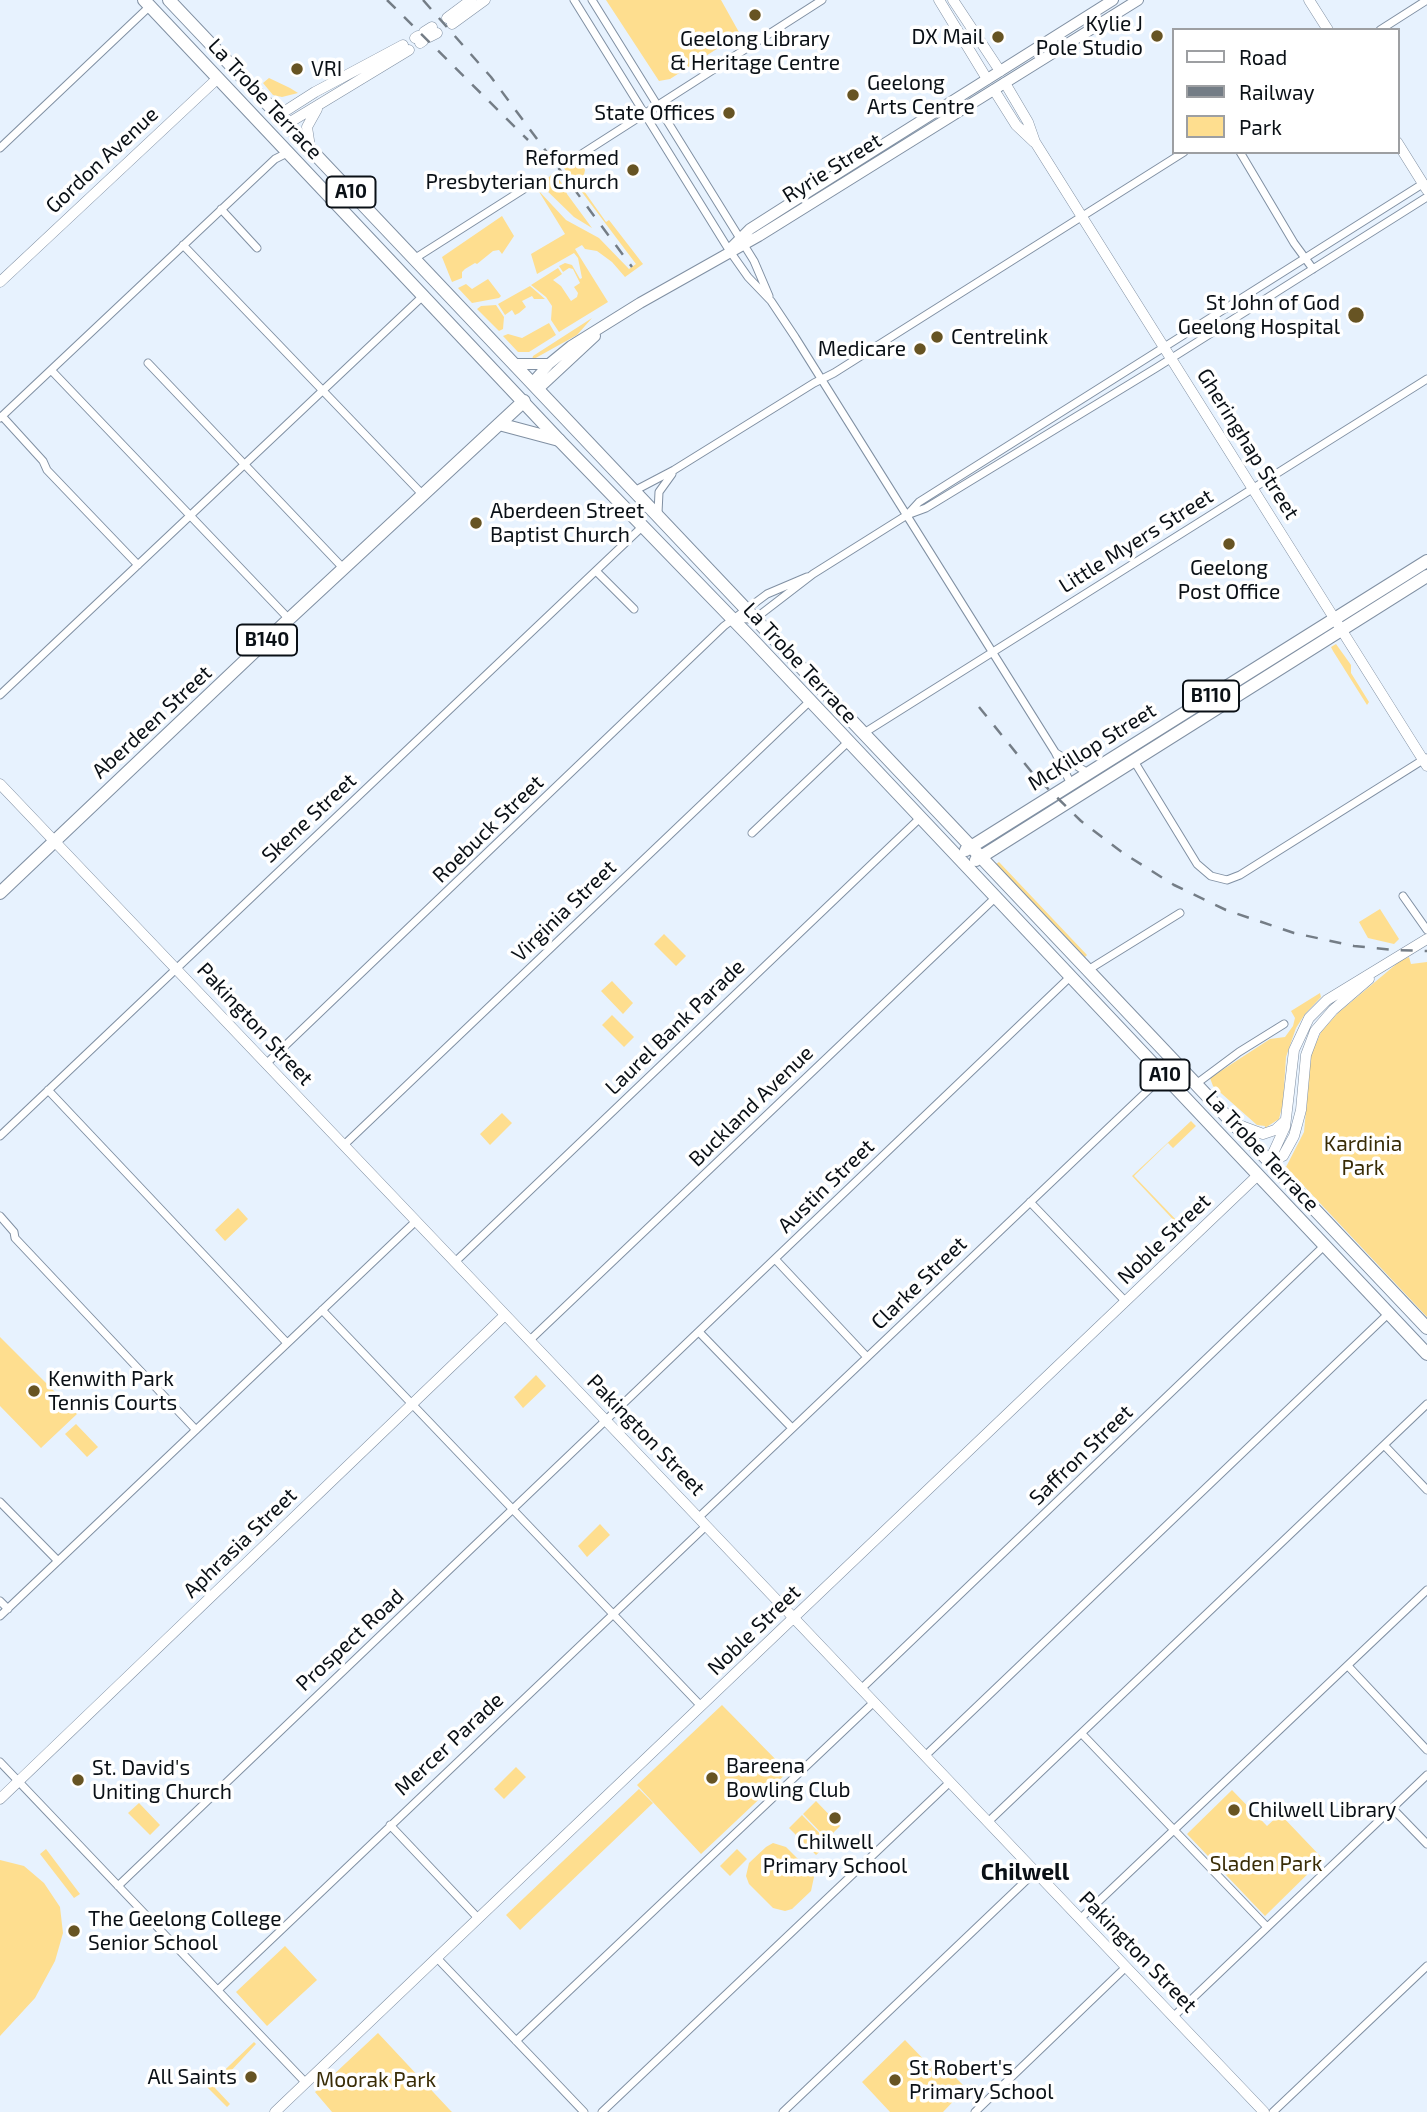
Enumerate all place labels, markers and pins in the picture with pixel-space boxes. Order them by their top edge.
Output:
marker: Geelong Library & Heritage Centre [747,7,763,23]
place label: Kylie J Pole Studio [1036,11,1143,61]
place label: DX Mail [912,24,984,50]
place label: Geelong Library & Heritage Centre [670,26,840,76]
marker: Kylie J Pole Studio [1149,28,1165,44]
marker: DX Mail [990,29,1006,45]
place label: VRI [311,56,342,82]
marker: VRI [289,61,305,77]
place label: Geelong Arts Centre [867,70,975,120]
marker: Geelong Arts Centre [845,87,861,103]
place label: State Offices [594,100,715,126]
marker: State Offices [721,105,737,121]
place label: Reformed Presbyterian Church [425,145,619,195]
marker: Reformed Presbyterian Church [625,162,641,178]
place label: St John of God Geelong Hospital [1178,290,1340,340]
marker: St John of God Geelong Hospital [1346,305,1366,325]
place label: Centrelink [951,324,1048,350]
marker: Centrelink [929,329,945,345]
place label: Medicare [818,336,906,362]
marker: Medicare [912,341,928,357]
place label: Aberdeen Street Baptist Church [490,498,644,548]
marker: Aberdeen Street Baptist Church [468,515,484,531]
marker: Geelong Post Office [1221,536,1237,552]
place label: Geelong Post Office [1178,555,1280,605]
place label: Kenwith Park Tennis Courts [48,1366,177,1416]
marker: Kenwith Park Tennis Courts [26,1383,42,1399]
place label: Bareena Bowling Club [726,1753,850,1803]
place label: St. David's Uniting Church [92,1755,232,1805]
marker: Bareena Bowling Club [704,1770,720,1786]
marker: St. David's Uniting Church [70,1772,86,1788]
place label: Chilwell Library [1248,1797,1396,1823]
marker: Chilwell Library [1226,1802,1242,1818]
marker: Chilwell Primary School [827,1810,843,1826]
place label: Chilwell Primary School [763,1829,907,1879]
place label: The Geelong College Senior School [88,1906,281,1956]
marker: The Geelong College Senior School [66,1923,82,1939]
place label: St Robert's Primary School [909,2055,1054,2105]
place label: All Saints [147,2064,237,2090]
marker: All Saints [243,2069,259,2085]
marker: St Robert's Primary School [887,2072,903,2088]

